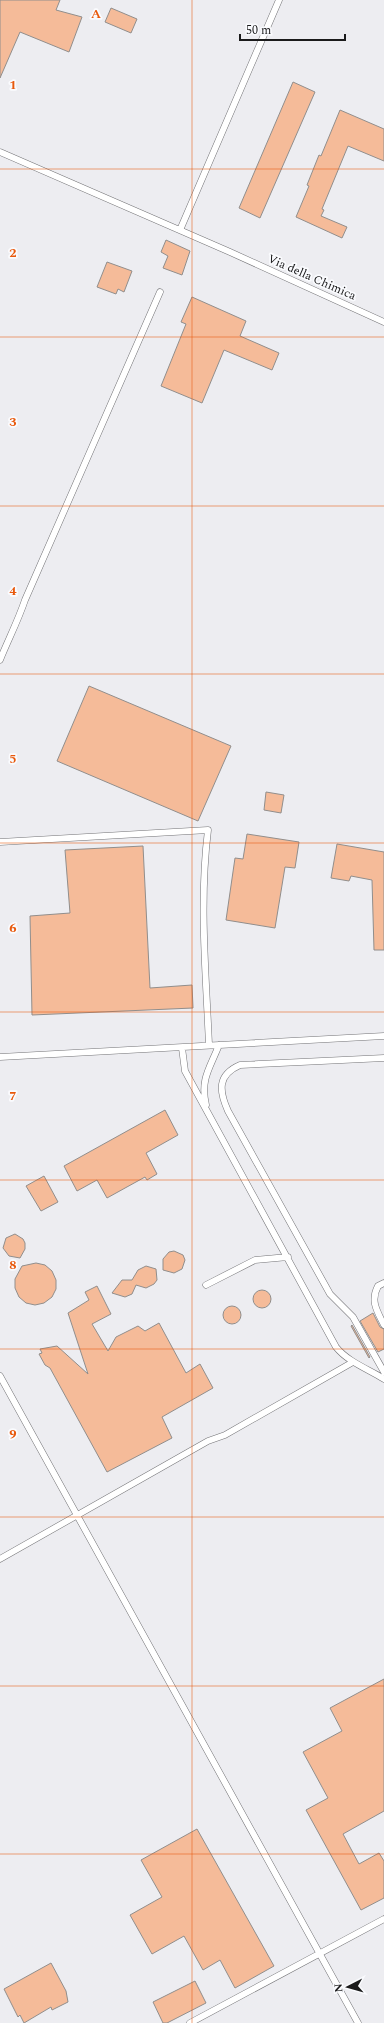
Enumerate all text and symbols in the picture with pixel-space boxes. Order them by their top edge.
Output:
text: A [91,4,101,24]
scale bar [240,16,345,42]
text: 50 m [246,21,271,40]
text: 1 [9,75,17,95]
text: 2 [9,243,17,263]
street label: Via della Chimica [265,249,359,306]
text: 3 [9,412,17,432]
text: 4 [9,581,17,601]
text: 5 [9,749,17,769]
text: 6 [9,918,17,938]
text: 7 [9,1086,17,1106]
text: 8 [9,1255,17,1275]
text: 9 [9,1424,17,1444]
north arrow [328,1967,368,2007]
text: N [330,1983,347,1993]

